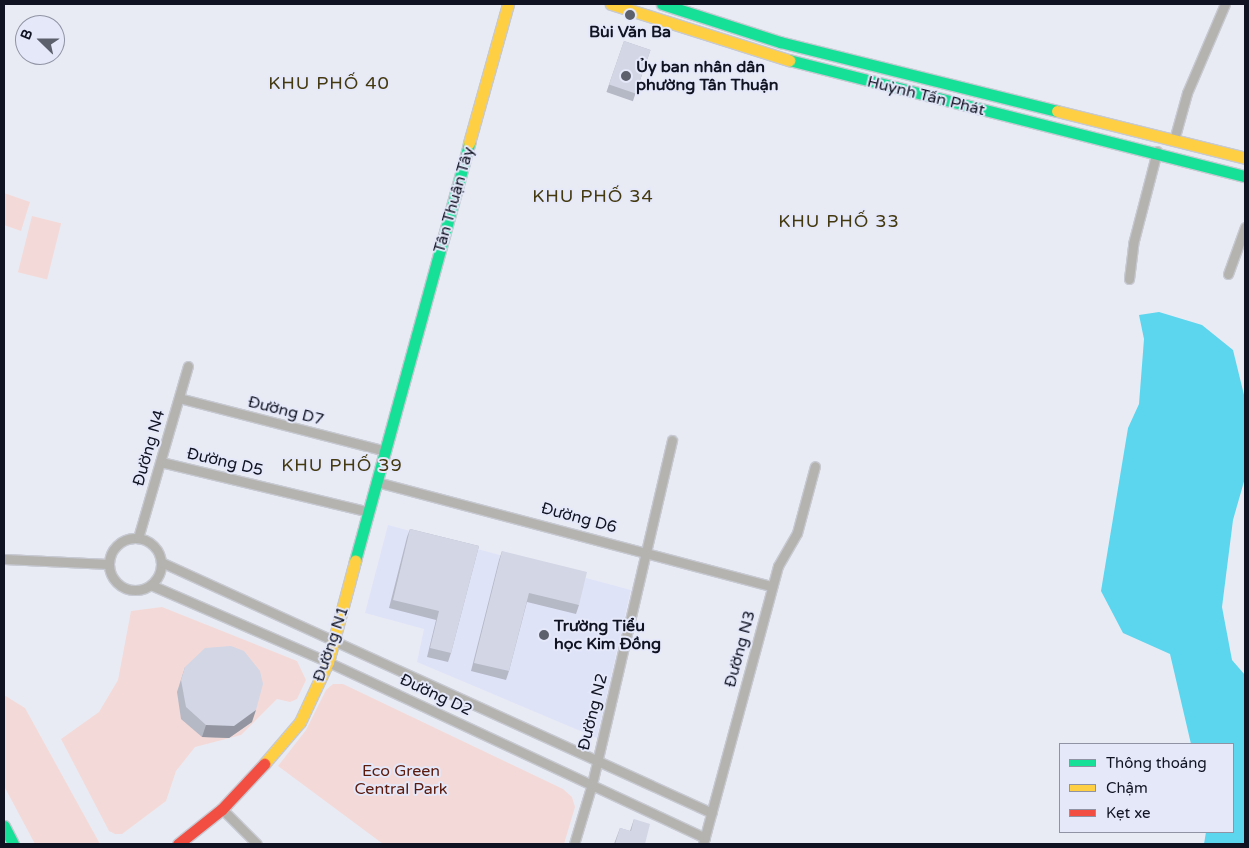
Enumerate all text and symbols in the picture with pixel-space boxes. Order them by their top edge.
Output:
marker: Bùi Văn Ba [624,9,636,21]
north arrow [15,15,65,65]
place label: Bùi Văn Ba [589,22,671,42]
text: B [17,27,36,42]
place label: Ủy ban nhân dân phường Tân Thuận [636,57,779,95]
marker: Ủy ban nhân dân phường Tân Thuận [620,70,632,82]
district label: KHU PHỐ 40 [267,72,391,94]
street label: Huỳnh Tấn Phát [865,72,987,120]
street label: Tân Thuận Tây [430,145,478,255]
district label: KHU PHỐ 34 [531,185,655,207]
district label: KHU PHỐ 33 [777,210,901,232]
street label: Đường D7 [246,392,326,430]
street label: Đường N4 [129,408,169,488]
street label: Đường D5 [185,444,265,480]
district label: KHU PHỐ 39 [280,454,404,476]
street label: Đường D6 [539,499,619,537]
street label: Đường N1 [309,604,353,684]
street label: Đường N3 [721,609,759,689]
place label: Trường Tiểu học Kim Đồng [554,616,661,654]
marker: Trường Tiểu học Kim Đồng [538,629,550,641]
street label: Đường D2 [397,670,475,720]
street label: Đường N2 [574,672,612,752]
legend [1059,743,1234,833]
text: Thông thoáng [1106,754,1207,772]
park label: Eco Green Central Park [354,761,448,799]
text: Chậm [1106,779,1148,797]
text: Kẹt xe [1106,804,1151,822]

